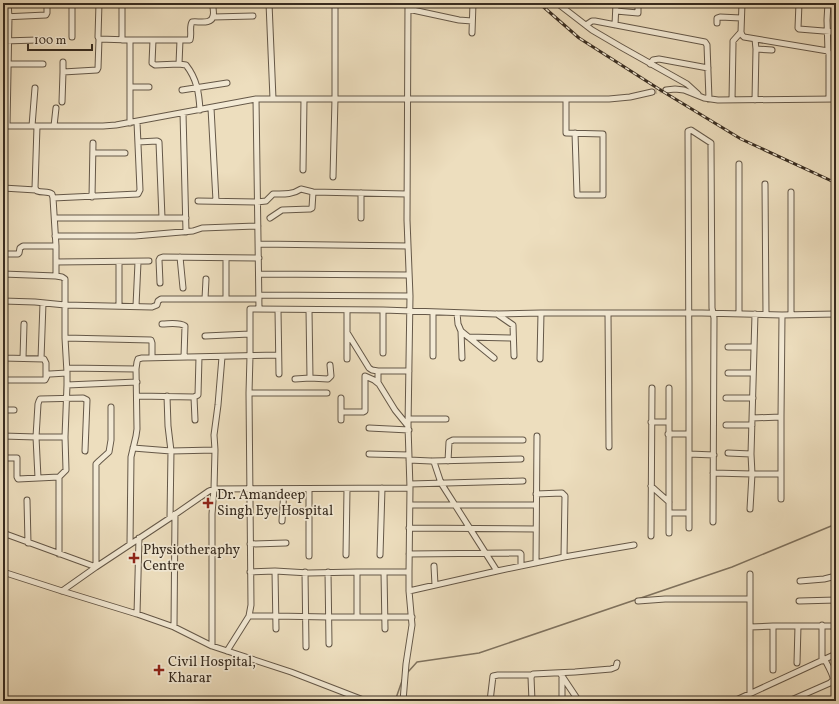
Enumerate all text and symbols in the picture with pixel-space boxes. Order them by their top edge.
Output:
scale bar [28,26,92,52]
text: 100 m [34,33,67,49]
place label: Dr. Amandeep Singh Eye Hospital [217,486,333,521]
marker: Dr. Amandeep Singh Eye Hospital [202,497,214,509]
place label: Physiotheraphy Centre [143,541,241,576]
marker: Physiotheraphy Centre [128,552,140,564]
place label: Civil Hospital, Kharar [168,653,256,688]
marker: Civil Hospital, Kharar [153,664,165,676]

